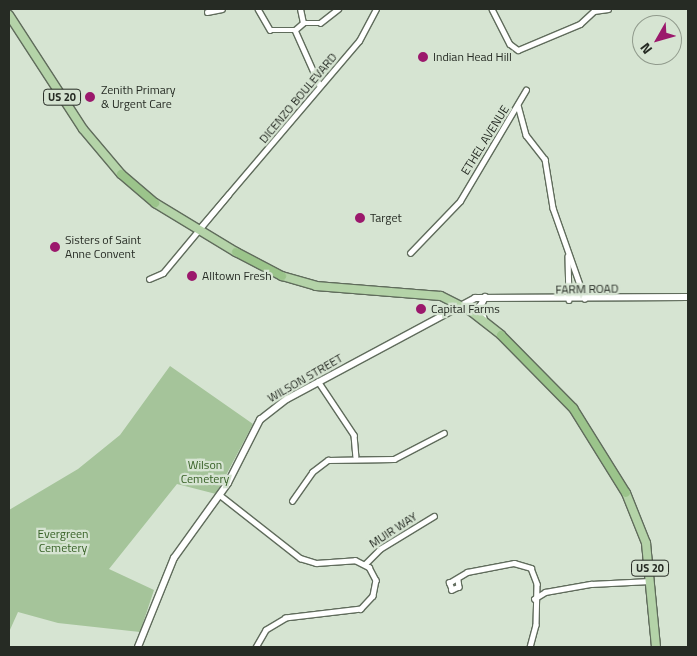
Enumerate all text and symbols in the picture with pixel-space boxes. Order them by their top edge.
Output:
north arrow [632,15,682,65]
text: N [634,39,657,59]
street label: DICENZO BOULEVARD [256,50,340,146]
place label: Indian Head Hill [433,50,512,64]
marker: Indian Head Hill [417,51,429,63]
place label: Zenith Primary & Urgent Care [101,83,176,111]
road number: US 20 [42,88,82,105]
marker: Zenith Primary & Urgent Care [83,90,97,104]
street label: ETHEL AVENUE [458,103,512,177]
place label: Target [370,211,402,225]
marker: Target [354,212,366,224]
place label: Sisters of Saint Anne Convent [65,233,141,261]
marker: Sisters of Saint Anne Convent [49,241,61,253]
place label: Alltown Fresh [202,269,272,283]
marker: Alltown Fresh [186,270,198,282]
street label: FARM ROAD [555,281,619,297]
place label: Capital Farms [431,302,500,316]
marker: Capital Farms [415,303,427,315]
street label: WILSON STREET [265,351,345,405]
park label: Wilson Cemetery [181,458,229,486]
street label: MUIR WAY [366,509,420,551]
park label: Evergreen Cemetery [37,527,89,555]
road number: US 20 [630,560,670,576]

